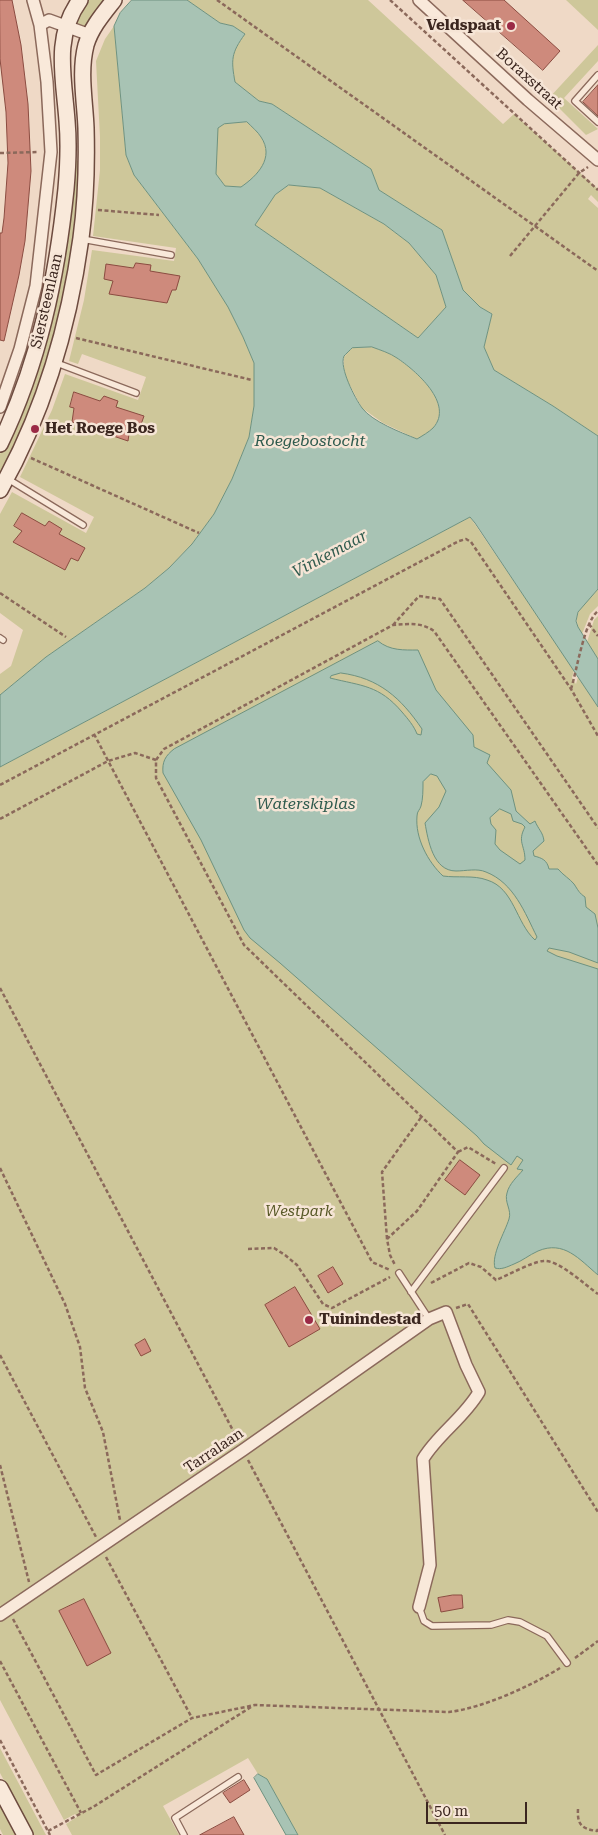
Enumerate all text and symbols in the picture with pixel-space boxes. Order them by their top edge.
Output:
place label: Veldspaat [426,17,501,35]
marker: Veldspaat [505,20,517,32]
street label: Boraxstraat [492,45,566,113]
street label: Siersteenlaan [27,251,67,351]
place label: Het Roege Bos [45,420,155,438]
marker: Het Roege Bos [29,423,41,435]
water label: Roegebostocht [254,431,366,451]
water label: Vinkemaar [289,526,371,582]
water label: Waterskiplas [257,794,355,814]
park label: Westpark [265,1203,333,1221]
place label: Tuinindestad [319,1311,421,1329]
marker: Tuinindestad [303,1314,315,1326]
street label: Tarralaan [181,1425,247,1477]
scale bar [428,1792,529,1824]
text: 50 m [434,1802,468,1820]

